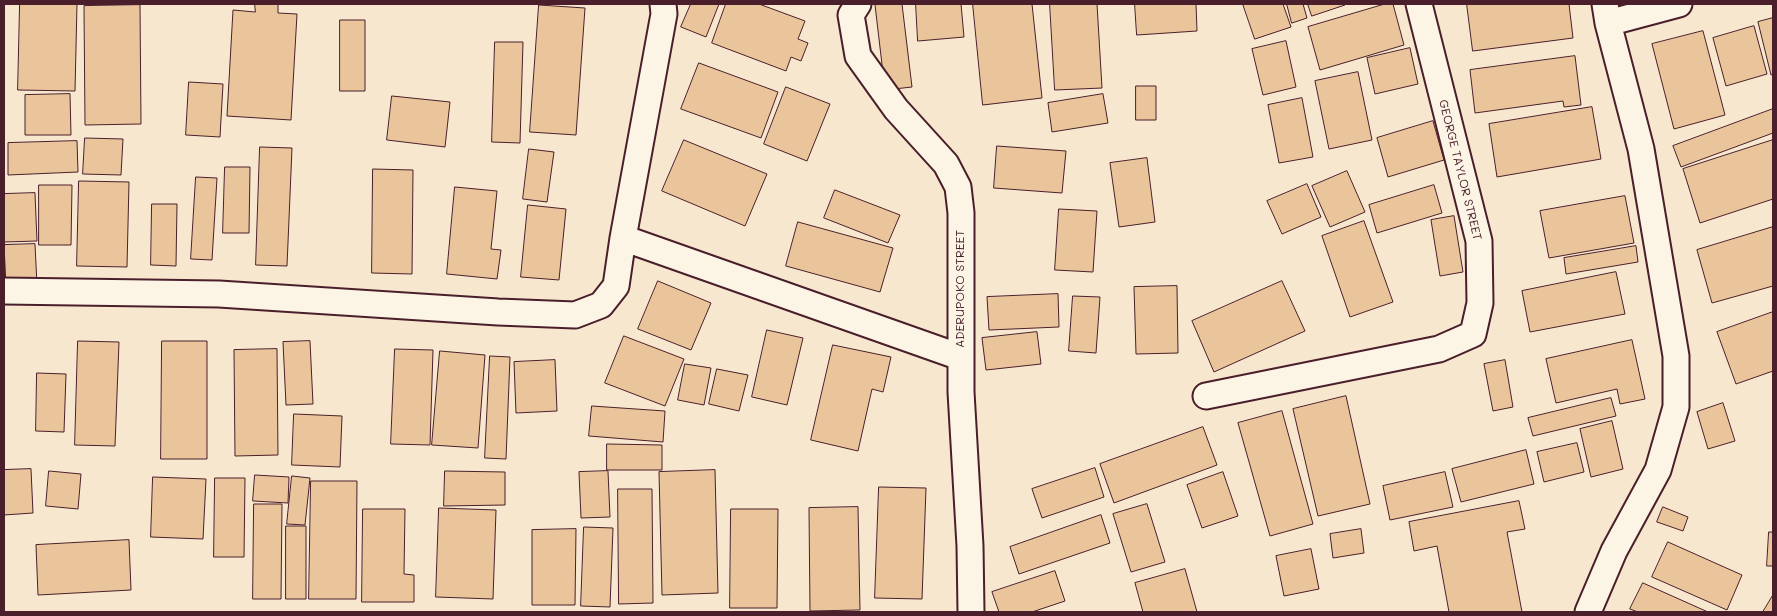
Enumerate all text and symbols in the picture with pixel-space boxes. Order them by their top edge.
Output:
street label: GEORGE TAYLOR STREET [1436,98,1484,242]
street label: ADERUPOKO STREET [953,230,967,348]

